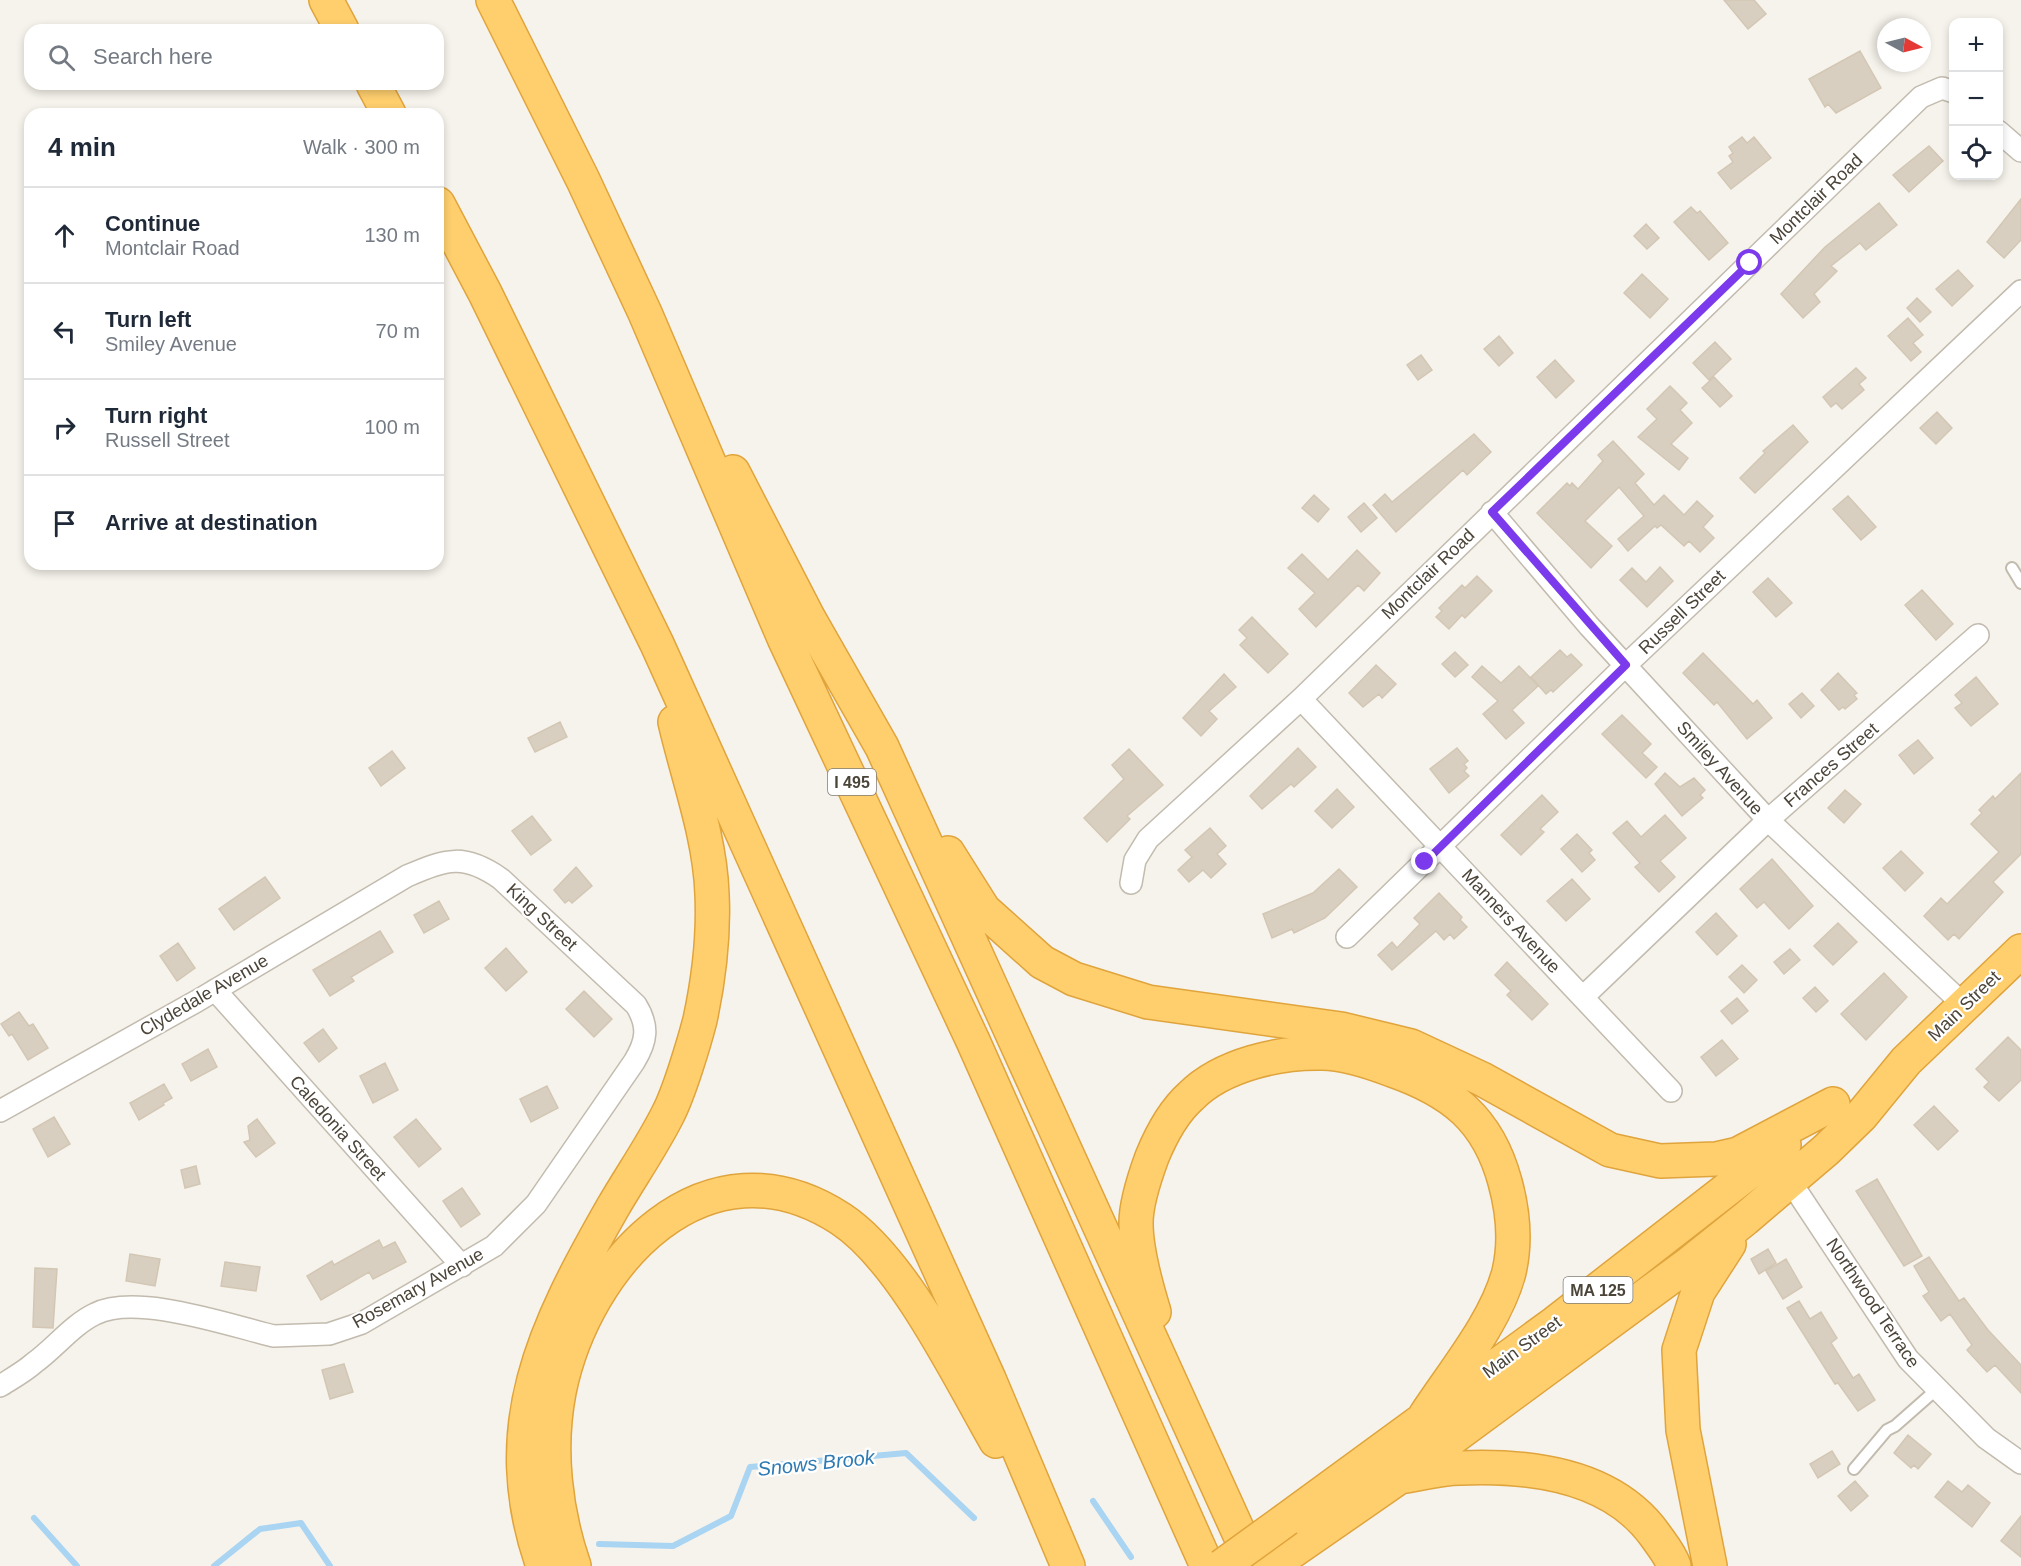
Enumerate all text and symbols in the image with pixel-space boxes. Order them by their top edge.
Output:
north arrow [1877,18,1931,72]
map controls [1949,18,2003,180]
button: + [1949,18,2003,72]
search box [24,24,444,90]
icon: search [45,41,78,74]
text: Search here [93,44,213,69]
button: − [1949,72,2003,126]
button: locate [1949,126,2003,180]
text: 4 min [48,132,116,162]
text: Walk · 300 m [303,136,420,158]
street label: Montclair Road [1766,150,1866,248]
text: Continue [105,211,200,236]
icon: ahead [48,219,81,252]
text: 130 m [364,224,420,246]
text: Montclair Road [105,237,240,259]
route start [1736,249,1762,275]
text: Turn left [105,307,191,332]
icon: left [48,315,81,348]
text: 70 m [376,320,420,342]
text: Smiley Avenue [105,333,237,355]
text: Turn right [105,403,207,428]
icon: right [48,411,81,444]
text: 100 m [364,416,420,438]
text: Russell Street [105,429,230,451]
icon: arrive [48,507,81,540]
text: Arrive at destination [105,510,318,535]
street label: Montclair Road [1378,525,1478,623]
street label: Russell Street [1635,566,1729,658]
street label: Smiley Avenue [1673,717,1767,819]
street label: Frances Street [1780,719,1882,811]
road number: I 495 [828,769,876,795]
route end [1411,848,1437,874]
street label: Manners Avenue [1458,865,1564,977]
street label: King Street [503,879,581,955]
street label: Clydedale Avenue [136,950,272,1040]
street label: Main Street [1924,967,2004,1045]
street label: Caledonia Street [286,1071,390,1185]
street label: Northwood Terrace [1822,1235,1924,1371]
street label: Rosemary Avenue [349,1244,487,1332]
road number: MA 125 [1564,1277,1632,1303]
street label: Main Street [1479,1312,1565,1382]
water label: Snows Brook [756,1446,877,1480]

